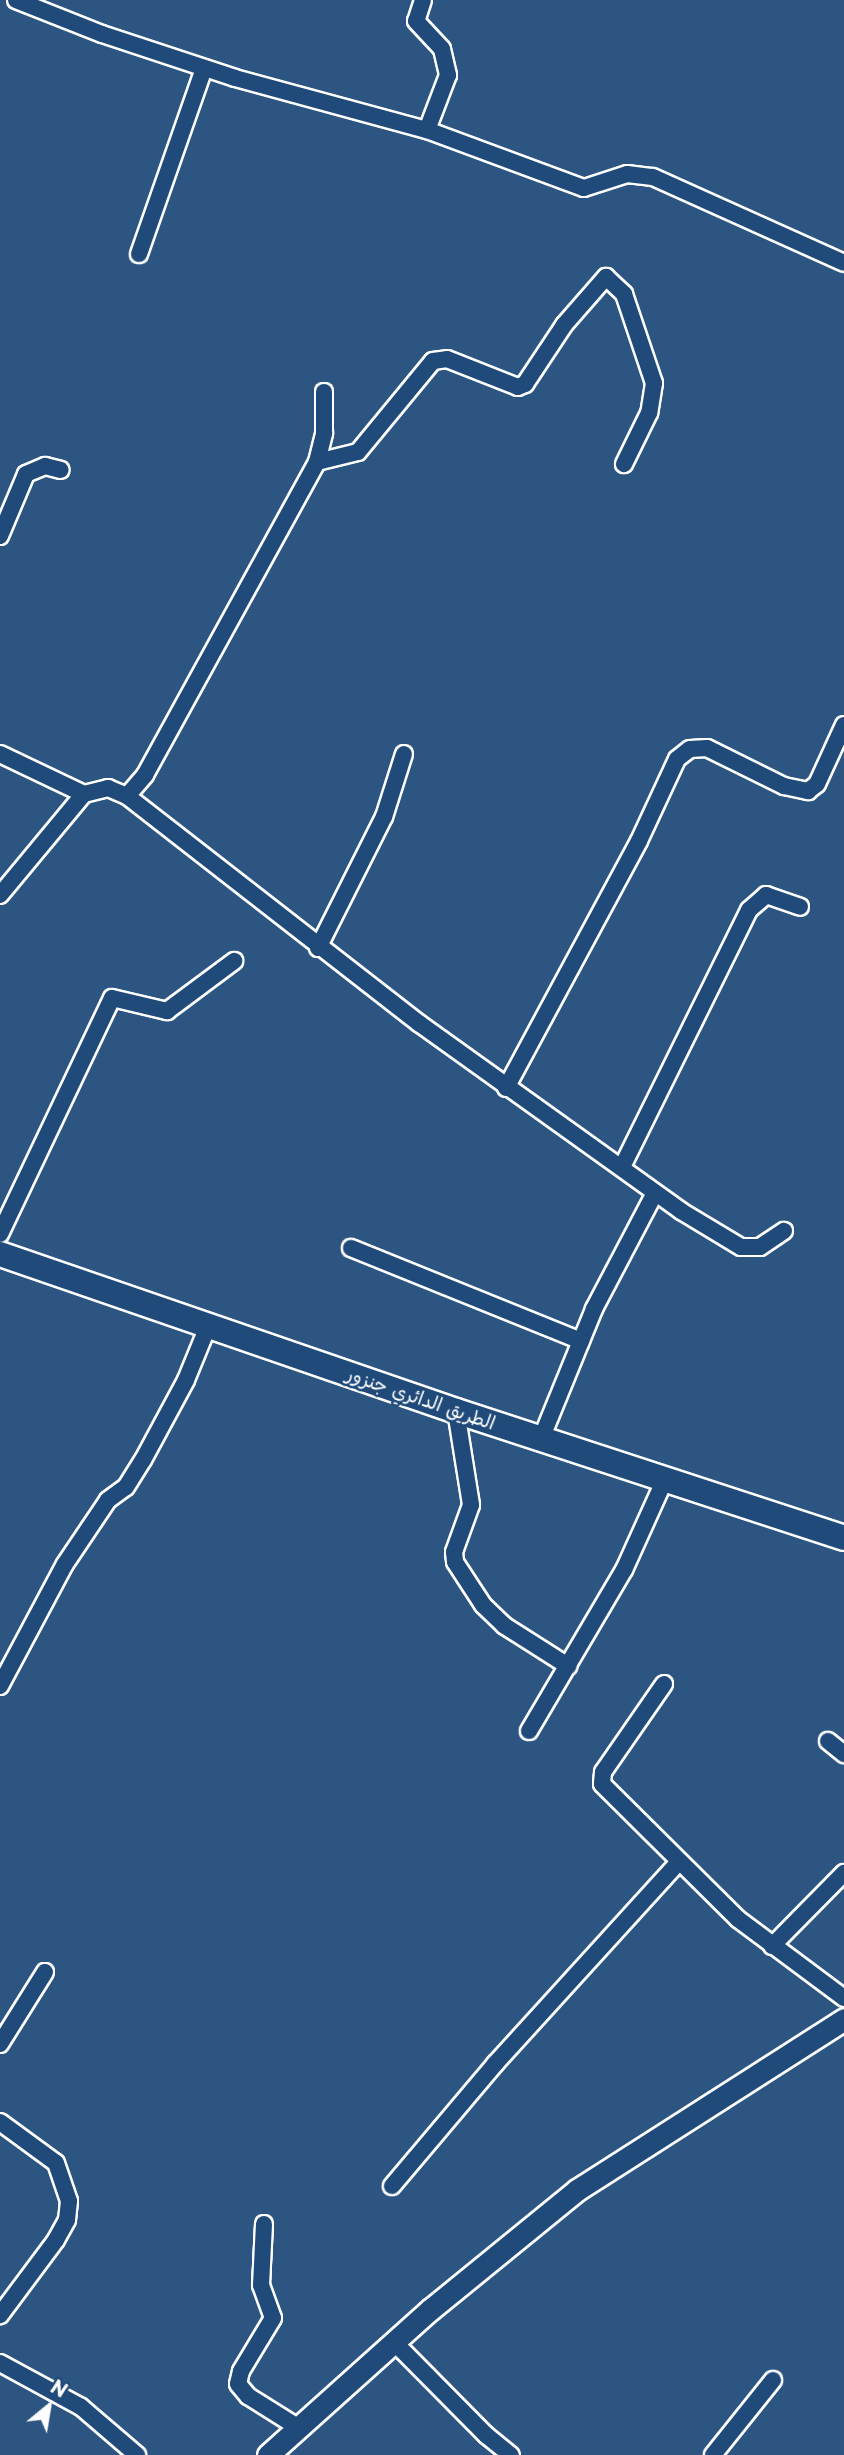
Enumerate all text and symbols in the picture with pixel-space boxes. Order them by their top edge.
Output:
street label: الطريق الدائري جنزور [344,1362,498,1434]
north arrow [14,2371,84,2441]
text: N [46,2372,73,2404]

